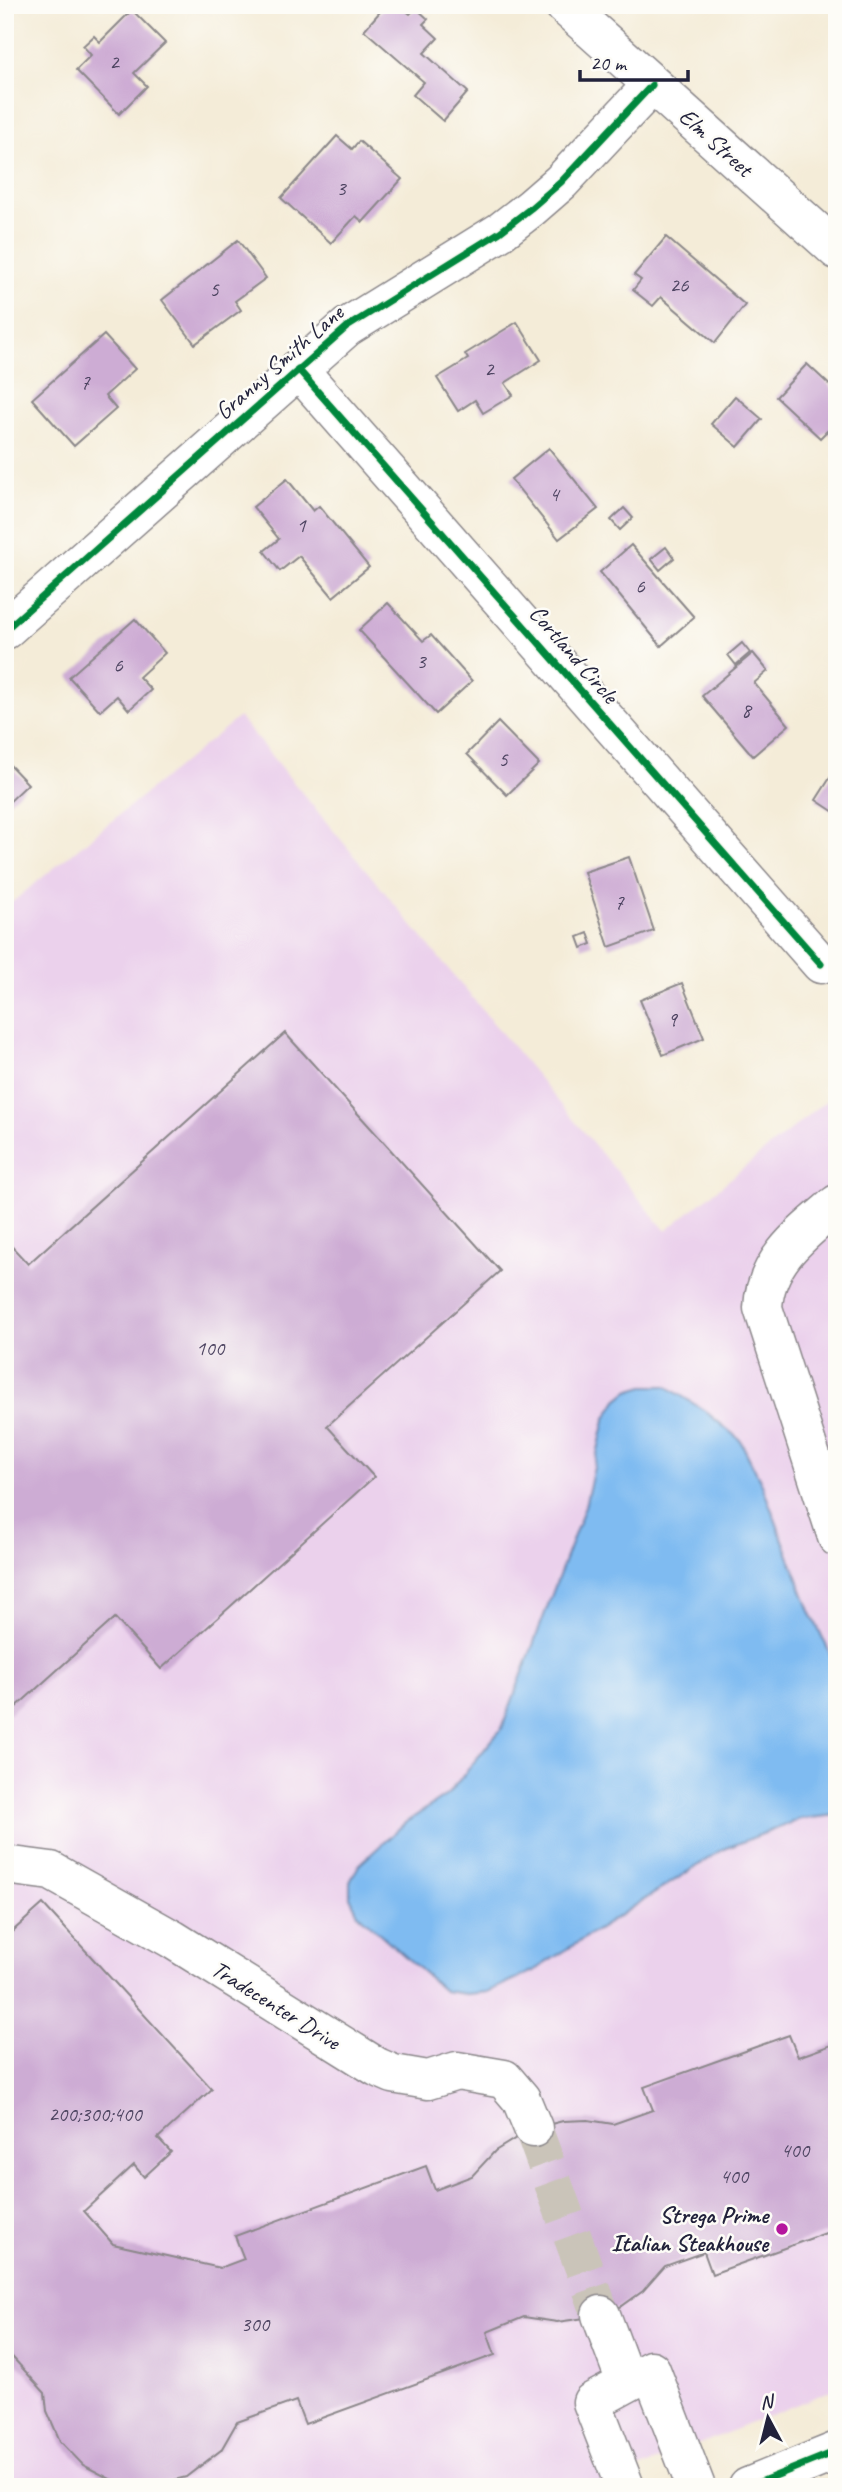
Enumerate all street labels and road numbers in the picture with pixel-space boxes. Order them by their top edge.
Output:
street label: Elm Street [673,101,761,184]
street label: Granny Smith Lane [209,297,351,426]
street label: Cortland Circle [523,599,626,711]
street label: Tradecenter Drive [206,1954,348,2058]

